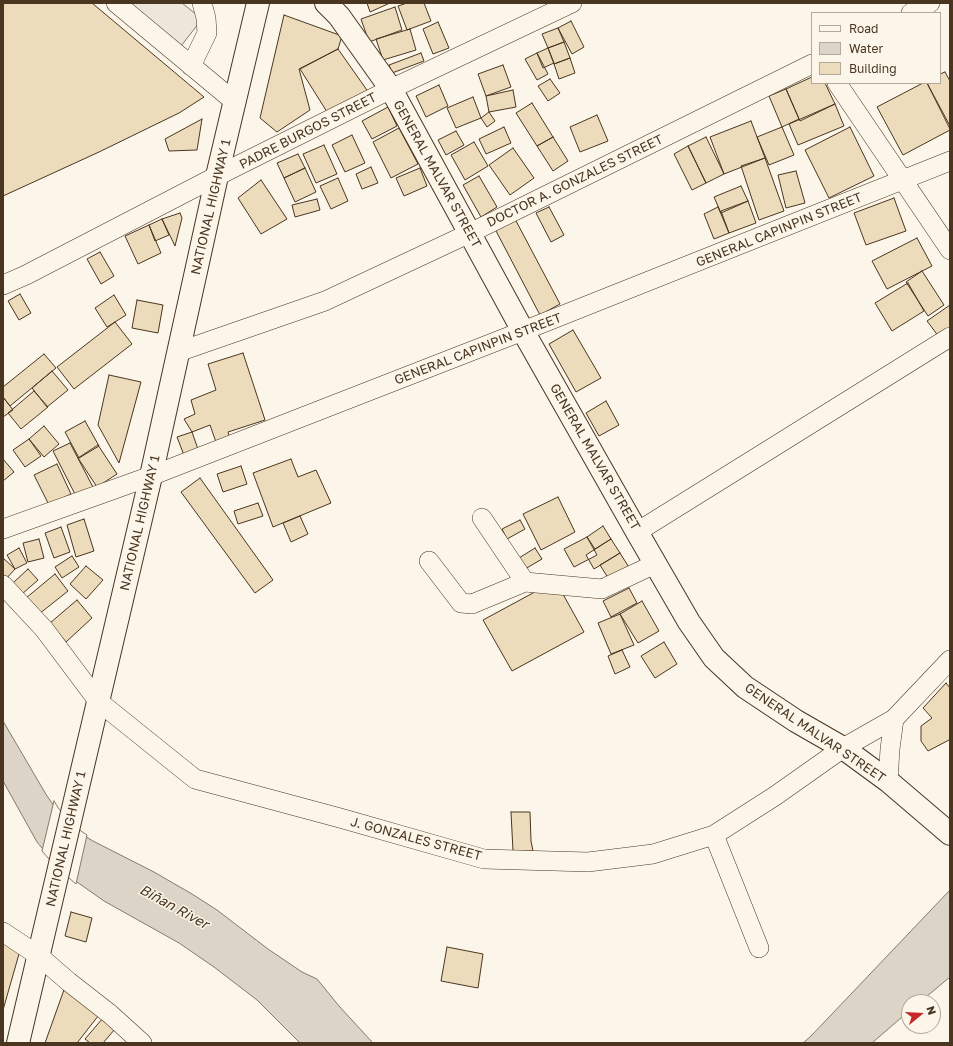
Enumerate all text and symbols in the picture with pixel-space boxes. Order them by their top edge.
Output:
legend [811,12,941,84]
text: Road [849,21,878,36]
text: Water [849,41,883,56]
text: Building [849,61,897,76]
street label: PADRE BURGOS STREET [237,90,379,172]
street label: GENERAL MALVAR STREET [390,97,484,251]
street label: DOCTOR A. GONZALES STREET [484,131,666,231]
street label: NATIONAL HIGHWAY 1 [188,138,234,276]
street label: GENERAL CAPINPIN STREET [694,189,864,271]
street label: GENERAL CAPINPIN STREET [392,310,564,388]
street label: GENERAL MALVAR STREET [547,381,643,533]
street label: NATIONAL HIGHWAY 1 [117,454,163,592]
street label: GENERAL MALVAR STREET [742,680,888,786]
street label: NATIONAL HIGHWAY 1 [43,770,89,908]
street label: J. GONZALES STREET [349,814,483,864]
water label: Biñan River [137,881,211,933]
north arrow [901,994,941,1034]
text: N [924,1004,939,1016]

